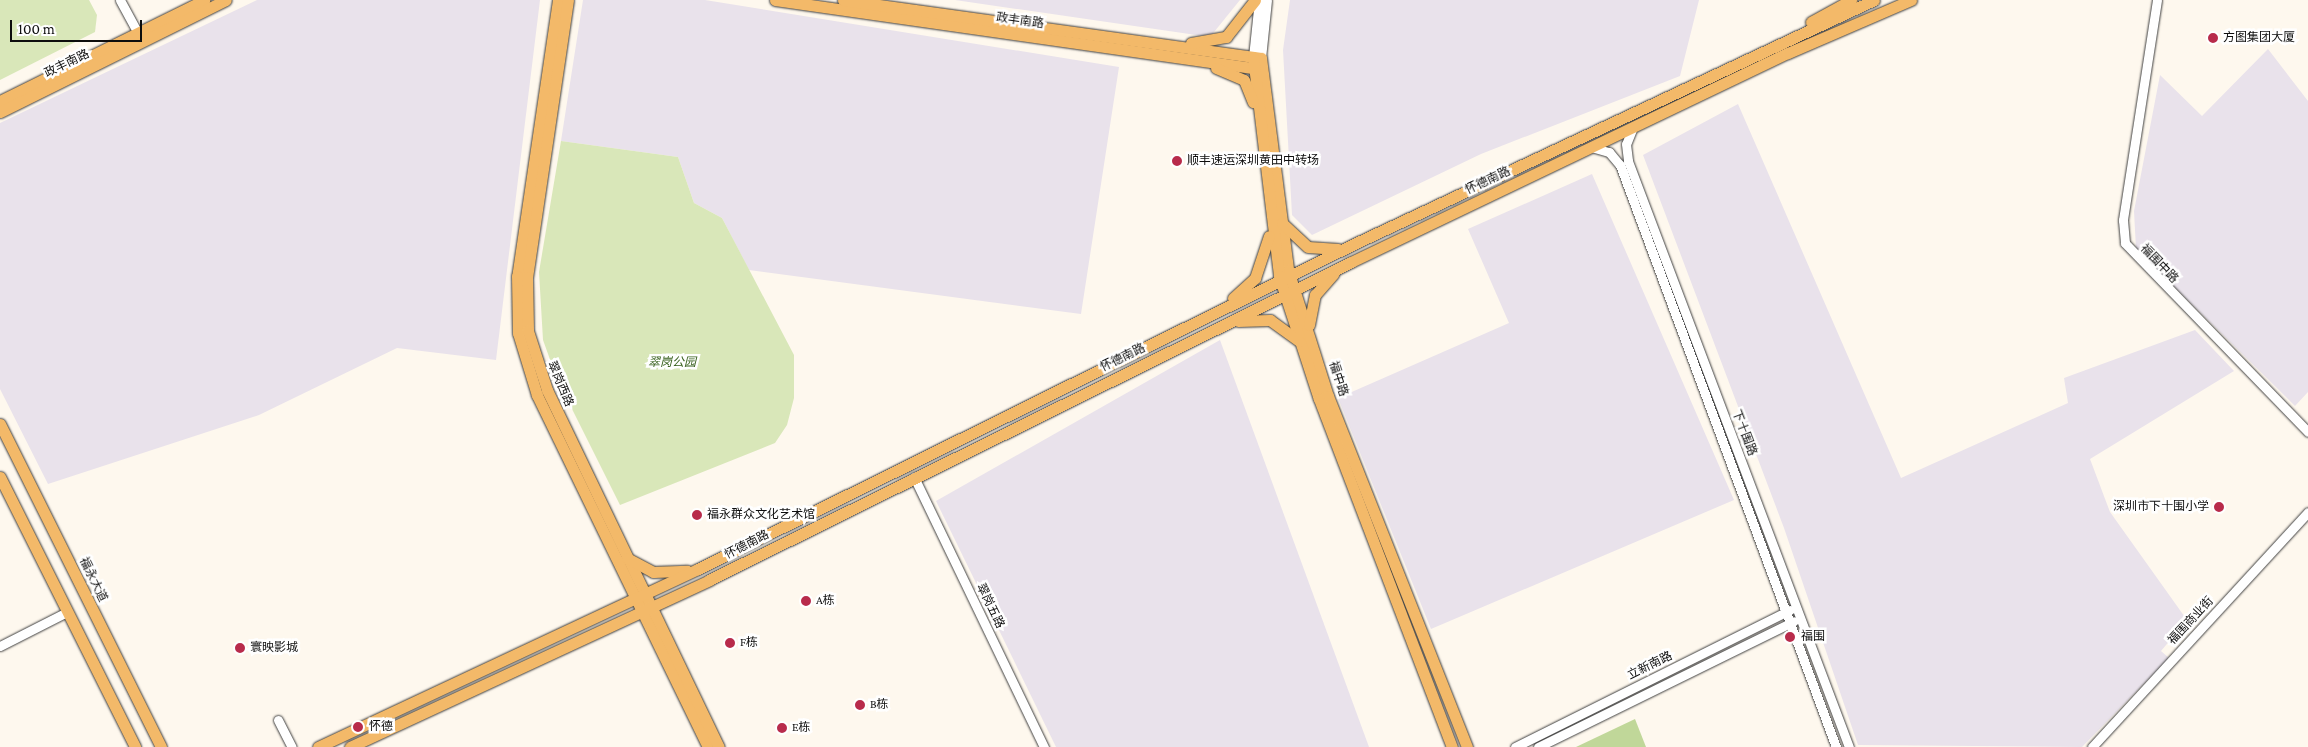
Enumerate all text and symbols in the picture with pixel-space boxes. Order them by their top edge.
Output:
scale bar [12,10,145,42]
street label: 政丰南路 [995,11,1045,31]
text: 100 m [18,21,55,37]
place label: 方图集团大厦 [2223,31,2295,45]
marker: 方图集团大厦 [2207,32,2219,44]
street label: 政丰南路 [42,47,92,81]
place label: 顺丰速运深圳黄田中转场 [1187,154,1319,168]
marker: 顺丰速运深圳黄田中转场 [1171,155,1183,167]
street label: 怀德南路 [1463,164,1513,198]
street label: 福围中路 [2137,242,2181,286]
street label: 怀德南路 [1098,341,1148,375]
park label: 翠岗公园 [648,356,696,370]
street label: 翠岗西路 [544,359,576,409]
street label: 福中路 [1326,360,1350,398]
street label: 下十围路 [1729,408,1759,458]
place label: 深圳市下十围小学 [2113,500,2209,514]
marker: 深圳市下十围小学 [2213,501,2225,513]
place label: 福永群众文化艺术馆 [707,508,815,522]
marker: 福永群众文化艺术馆 [691,509,703,521]
street label: 怀德南路 [722,528,772,562]
street label: 福永大道 [76,555,110,605]
street label: 翠岗五路 [973,581,1007,631]
place label: A栋 [816,594,835,608]
street label: 福围商业街 [2165,594,2217,648]
marker: A栋 [800,595,812,607]
marker: 福围 [1783,630,1797,644]
place label: 福围 [1801,630,1825,644]
place label: F栋 [740,636,758,650]
marker: F栋 [724,637,736,649]
place label: 寰映影城 [250,641,298,655]
marker: 寰映影城 [234,642,246,654]
street label: 立新南路 [1625,649,1675,683]
place label: B栋 [870,698,889,712]
marker: B栋 [854,699,866,711]
marker: 怀德 [351,720,365,734]
place label: 怀德 [369,720,393,734]
place label: E栋 [792,721,811,735]
marker: E栋 [776,722,788,734]

